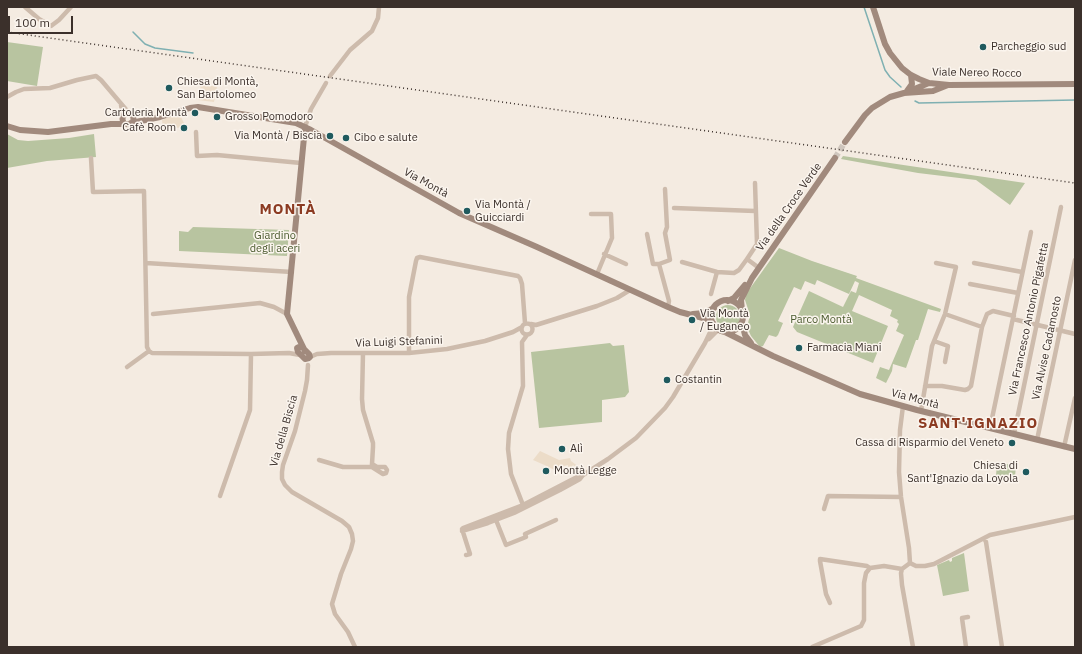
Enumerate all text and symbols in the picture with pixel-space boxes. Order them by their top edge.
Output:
scale bar [10,8,75,34]
text: 100 m [15,15,50,30]
place label: Parcheggio sud [991,40,1066,54]
marker: Parcheggio sud [978,42,988,52]
street label: Viale Nereo Rocco [932,66,1022,80]
place label: Chiesa di Montà, San Bartolomeo [177,75,259,101]
marker: Chiesa di Montà, San Bartolomeo [164,83,174,93]
place label: Cartoleria Montà [105,106,187,120]
marker: Cartoleria Montà [190,108,200,118]
place label: Grosso Pomodoro [225,110,313,124]
marker: Grosso Pomodoro [212,112,222,122]
place label: Cafè Room [122,121,176,135]
marker: Cafè Room [179,123,189,133]
place label: Via Montà / Biscia [234,129,322,143]
marker: Via Montà / Biscia [325,131,335,141]
place label: Cibo e salute [354,131,418,145]
marker: Cibo e salute [341,133,351,143]
street label: Via della Croce Verde [754,160,824,254]
street label: Via Montà [401,165,451,201]
place label: Via Montà / Guicciardi [475,198,531,224]
district label: MONTÀ [260,201,316,219]
marker: Via Montà / Guicciardi [462,206,472,216]
park label: Giardino degli aceri [250,229,300,255]
street label: Via Francesco Antonio Pigafetta [1006,241,1052,397]
street label: Via Alvise Cadamosto [1030,295,1064,401]
place label: Via Montà / Euganeo [700,307,750,333]
park label: Parco Montà [790,313,852,327]
marker: Via Montà / Euganeo [687,315,697,325]
street label: Via Luigi Stefanini [355,334,443,350]
place label: Farmacia Miani [807,341,881,355]
marker: Farmacia Miani [794,343,804,353]
place label: Costantin [675,373,722,387]
marker: Costantin [662,375,672,385]
street label: Via Montà [890,386,940,412]
street label: Via della Biscia [267,394,301,468]
district label: SANT'IGNAZIO [918,415,1038,433]
place label: Cassa di Risparmio del Veneto [855,436,1004,450]
marker: Cassa di Risparmio del Veneto [1007,438,1017,448]
place label: Alì [570,442,583,456]
marker: Alì [557,444,567,454]
place label: Chiesa di Sant'Ignazio da Loyola [907,459,1018,485]
place label: Montà Legge [554,464,617,478]
marker: Montà Legge [541,466,551,476]
marker: Chiesa di Sant'Ignazio da Loyola [1021,467,1031,477]

